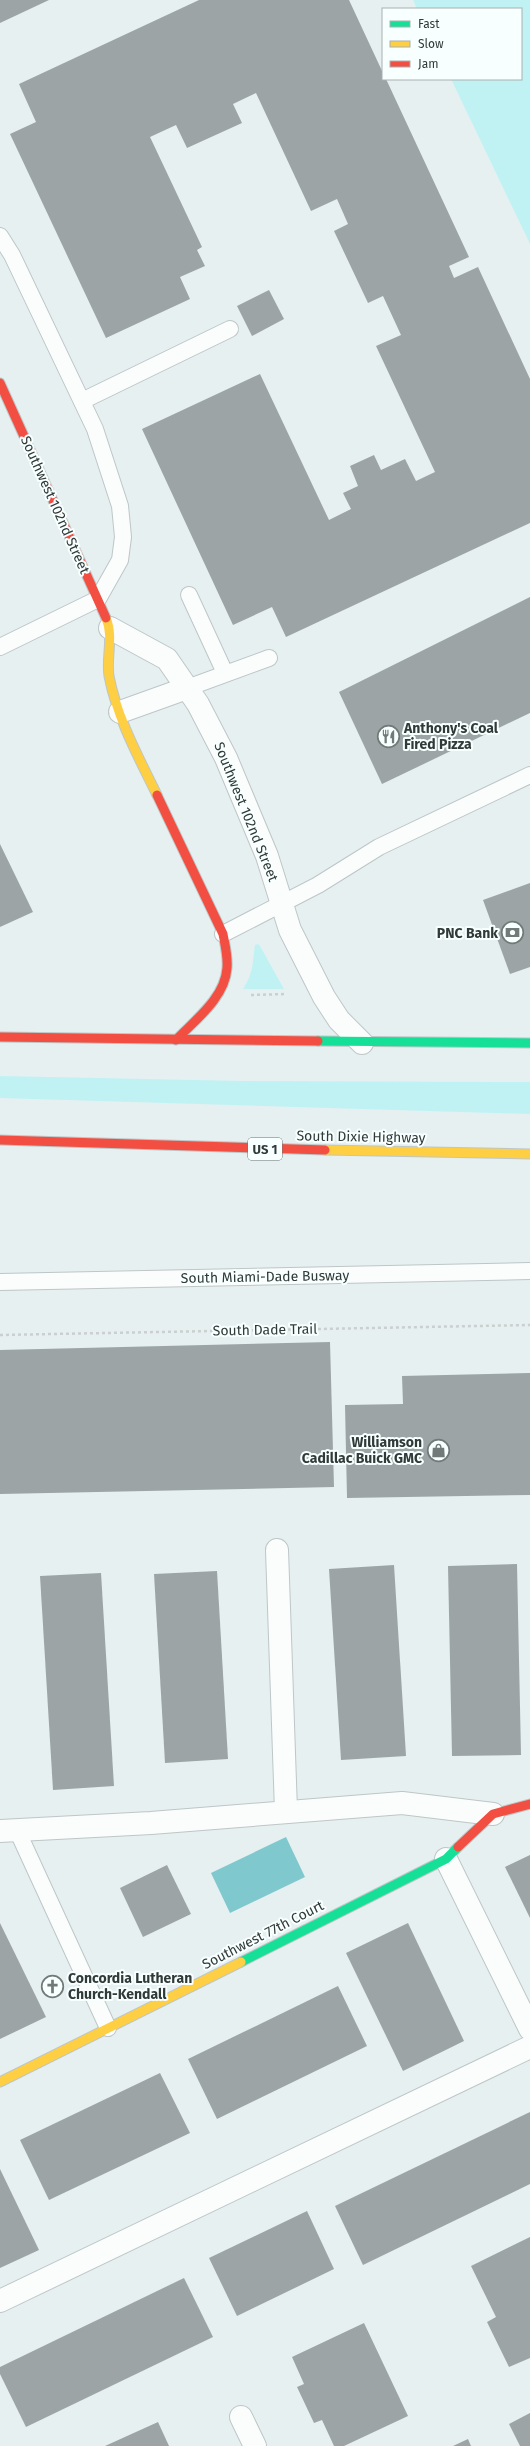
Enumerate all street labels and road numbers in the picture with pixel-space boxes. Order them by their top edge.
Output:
street label: Southwest 102nd Street [17,433,93,577]
street label: Southwest 102nd Street [210,740,282,885]
street label: South Dixie Highway [296,1127,426,1147]
road number: US 1 [248,1138,282,1160]
street label: South Miami-Dade Busway [181,1267,349,1287]
street label: South Dade Trail [213,1321,317,1339]
street label: Southwest 77th Court [199,1897,327,1973]

